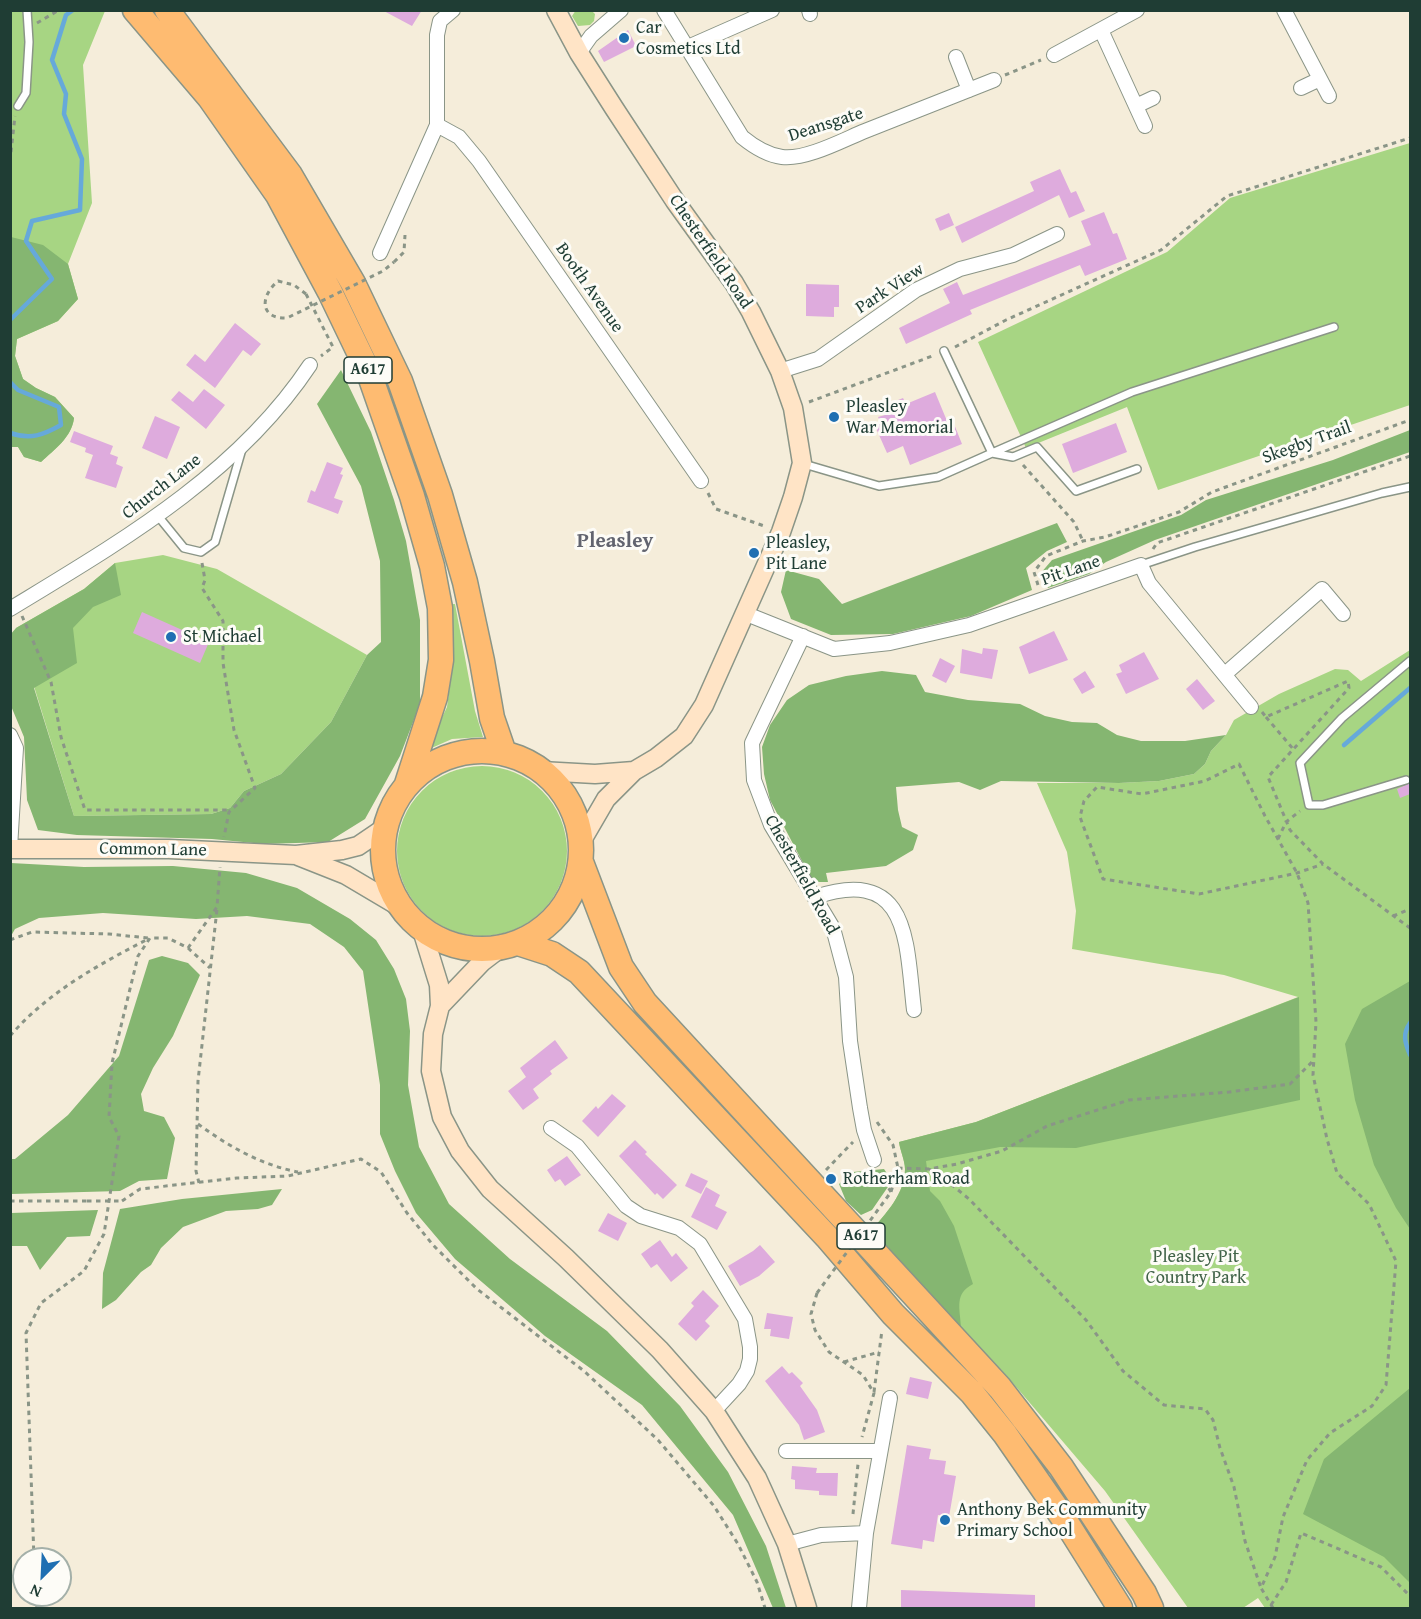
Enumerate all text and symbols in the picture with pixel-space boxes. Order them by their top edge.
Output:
place label: Car Cosmetics Ltd [636,17,740,60]
marker: Car Cosmetics Ltd [617,31,631,45]
street label: Deansgate [786,103,866,147]
street label: Chesterfield Road [664,191,756,313]
street label: Booth Avenue [550,239,628,337]
street label: Park View [852,259,928,319]
road number: A617 [344,357,392,383]
place label: Pleasley War Memorial [846,396,954,438]
marker: Pleasley War Memorial [827,410,841,424]
street label: Skegby Trail [1260,417,1354,469]
street label: Church Lane [118,449,206,525]
district label: Pleasley [577,529,653,555]
place label: Pleasley, Pit Lane [766,532,830,574]
marker: Pleasley, Pit Lane [747,546,761,560]
street label: Pit Lane [1039,551,1103,591]
place label: St Michael [183,626,262,648]
marker: St Michael [164,630,178,644]
street label: Chesterfield Road [759,811,843,939]
street label: Common Lane [99,838,207,862]
place label: Rotherham Road [843,1168,970,1190]
marker: Rotherham Road [824,1172,838,1186]
road number: A617 [837,1223,885,1249]
park label: Pleasley Pit Country Park [1146,1246,1246,1288]
place label: Anthony Bek Community Primary School [957,1499,1147,1541]
marker: Anthony Bek Community Primary School [938,1513,952,1527]
north arrow [12,1547,72,1607]
text: N [26,1578,45,1605]

